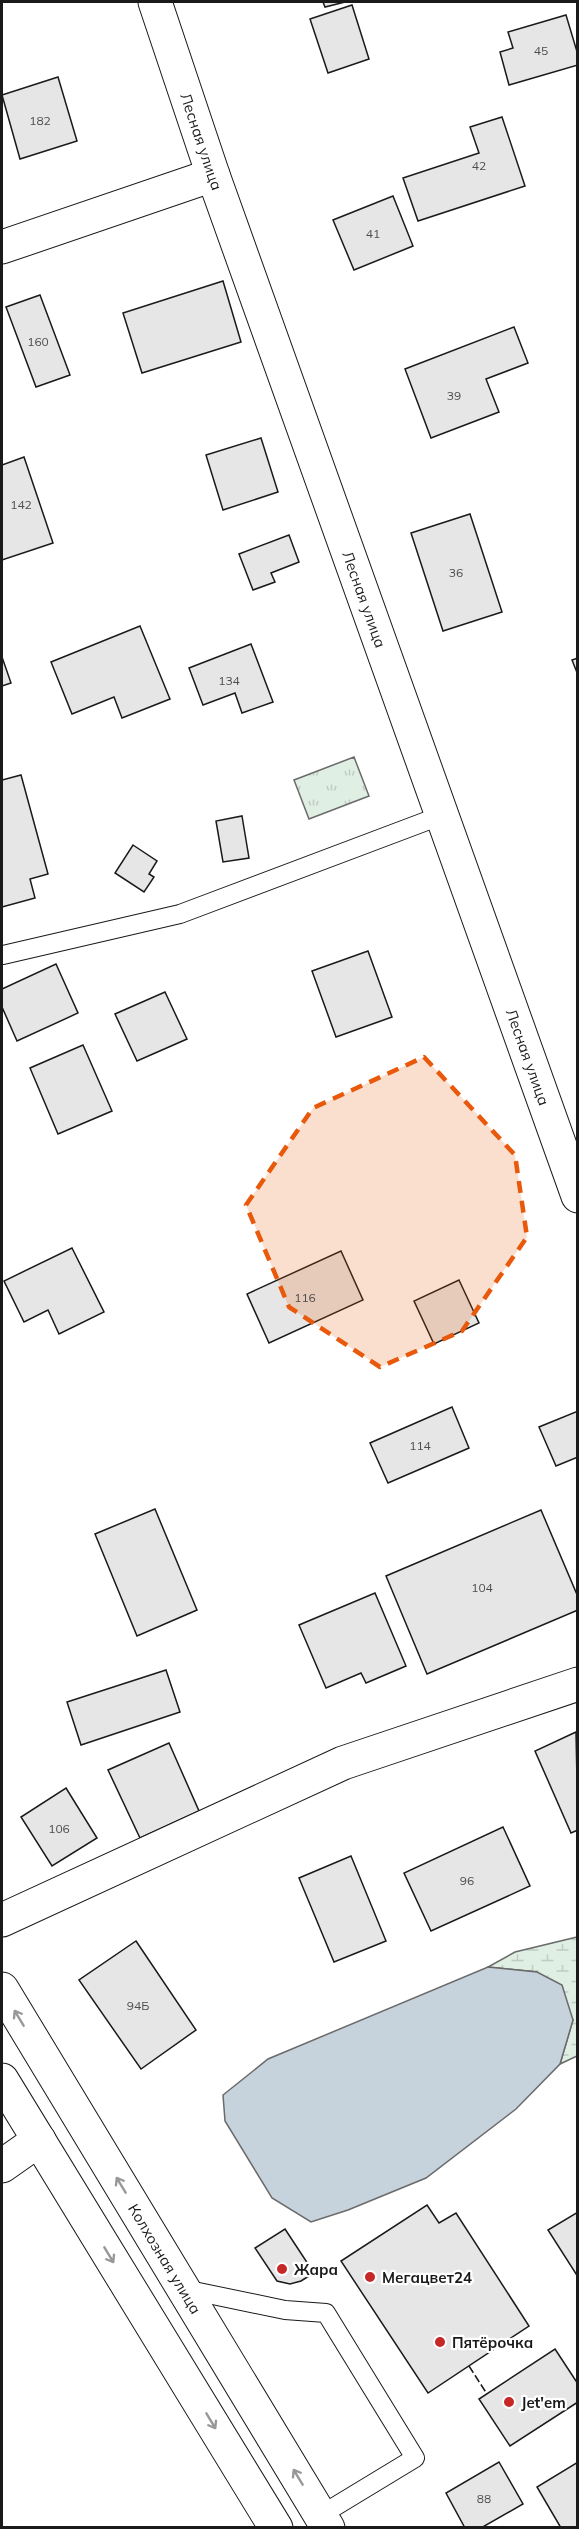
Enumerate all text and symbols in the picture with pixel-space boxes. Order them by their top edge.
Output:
house number: 45 [534,43,548,58]
street label: Лесная улица [177,90,227,193]
house number: 182 [29,113,51,128]
house number: 42 [472,158,486,173]
house number: 41 [366,226,380,241]
house number: 160 [27,334,49,349]
house number: 39 [447,388,461,403]
house number: 142 [10,497,32,512]
street label: Лесная улица [339,548,391,650]
house number: 36 [449,565,463,580]
house number: 134 [218,673,240,688]
street label: Лесная улица [502,1006,554,1108]
house number: 116 [294,1290,316,1305]
house number: 114 [409,1438,431,1453]
house number: 104 [471,1580,493,1595]
house number: 106 [48,1821,70,1836]
house number: 96 [460,1873,474,1888]
house number: 94Б [127,1998,149,2013]
one-way arrow [13,2010,25,2027]
one-way arrow [114,2177,126,2194]
street label: Колхозная улица [124,2200,206,2317]
one-way arrow [104,2246,116,2263]
place label: Жара [294,2260,338,2279]
marker: Жара [275,2262,289,2276]
place label: Мегацвет24 [382,2268,472,2287]
marker: Мегацвет24 [363,2270,377,2284]
place label: Пятёрочка [452,2333,533,2352]
marker: Пятёрочка [433,2335,447,2349]
place label: Jet'em [521,2393,566,2412]
marker: Jet'em [502,2395,516,2409]
one-way arrow [204,2413,217,2430]
one-way arrow [292,2469,305,2486]
house number: 88 [477,2491,491,2506]

